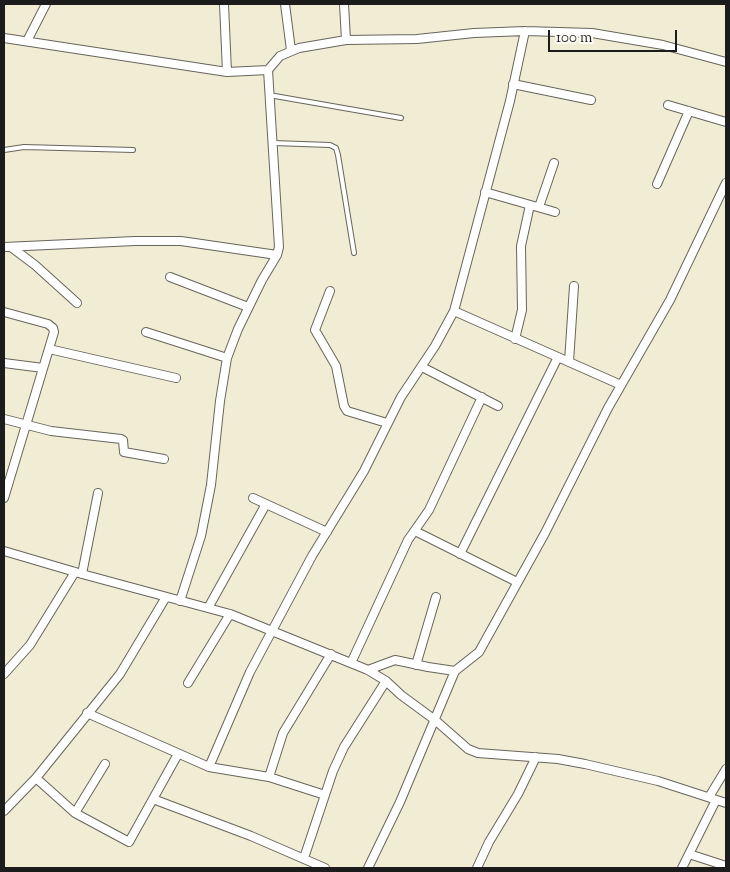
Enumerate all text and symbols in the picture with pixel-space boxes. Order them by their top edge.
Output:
scale bar [550,20,679,52]
text: 100 m [556,28,592,49]

